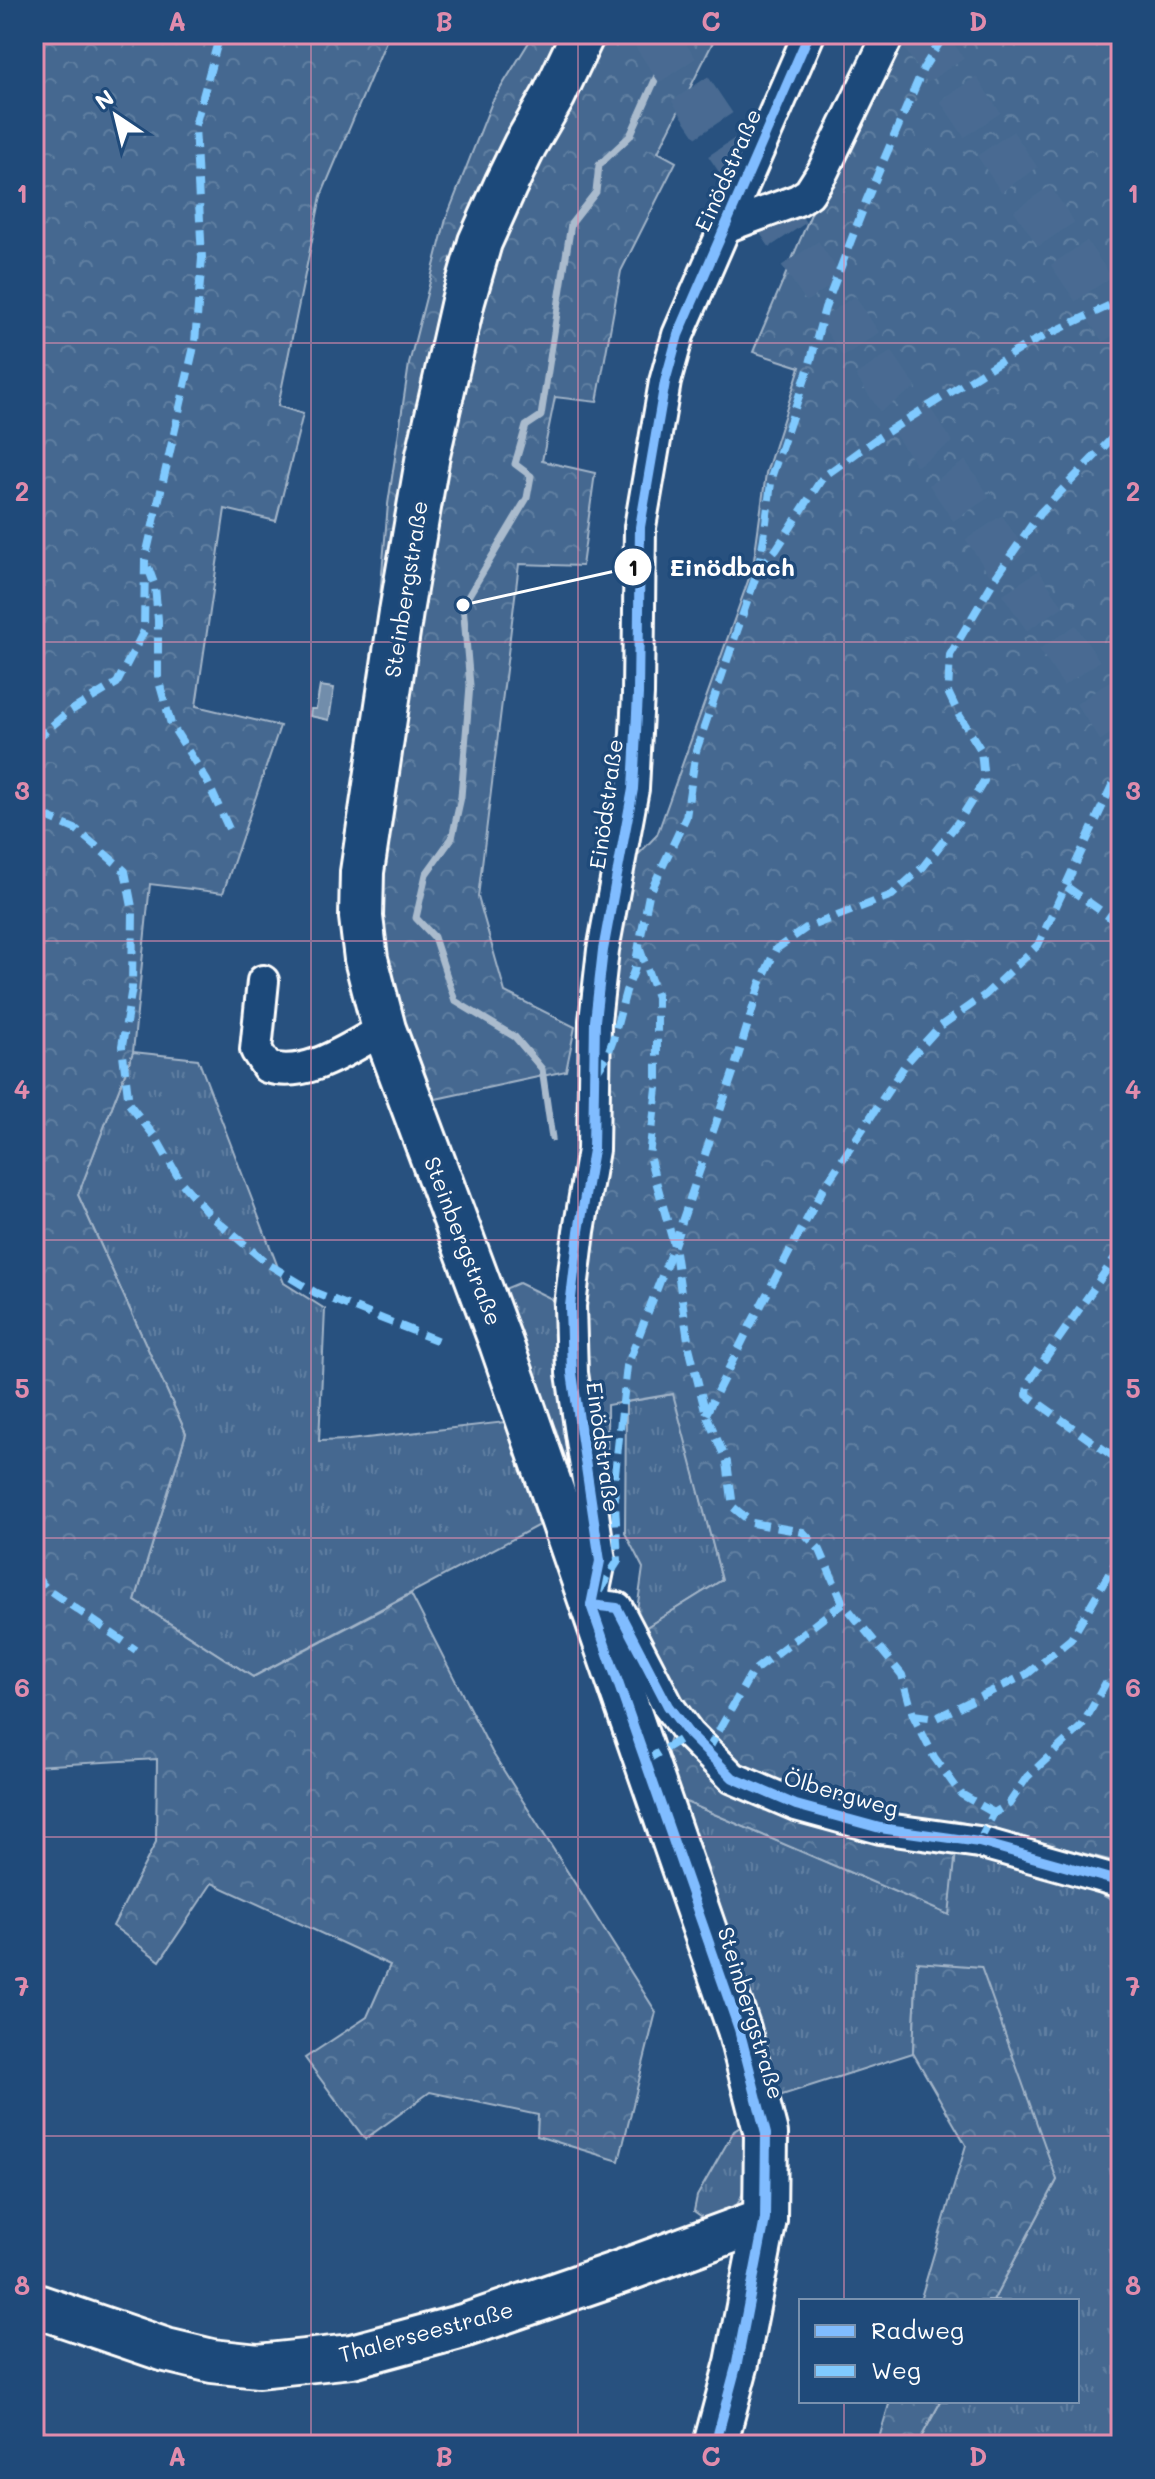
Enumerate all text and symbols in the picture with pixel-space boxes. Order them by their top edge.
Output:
text: A [168,4,186,38]
text: B [435,4,453,38]
text: C [701,4,721,38]
text: D [969,4,987,38]
north arrow [76,76,156,156]
text: N [89,83,119,116]
street label: Einödstraße [688,104,767,236]
text: 1 [16,176,28,210]
text: 1 [1127,176,1139,210]
text: 2 [15,474,29,508]
text: 2 [1126,474,1140,508]
street label: Steinbergstraße [377,498,434,679]
callout: Einödbach [613,543,810,591]
text: 1 [628,551,638,582]
text: Einödbach [669,551,795,582]
street label: Einödstraße [582,737,629,871]
text: 3 [14,773,30,807]
text: 3 [1125,773,1141,807]
text: 4 [14,1072,30,1106]
text: 4 [1125,1072,1141,1106]
street label: Steinbergstraße [418,1152,509,1329]
text: 5 [14,1371,30,1405]
text: 5 [1125,1371,1141,1405]
street label: Einödstraße [580,1380,627,1514]
text: 6 [14,1670,30,1704]
text: 6 [1125,1670,1141,1704]
street label: Ölbergweg [781,1762,902,1823]
street label: Steinbergstraße [711,1923,791,2103]
text: 7 [15,1969,29,2003]
text: 7 [1126,1969,1140,2003]
text: 8 [14,2268,30,2302]
text: 8 [1125,2268,1141,2302]
street label: Thalerseestraße [336,2294,516,2369]
legend [799,2299,1079,2403]
text: Radweg [871,2314,964,2345]
text: Weg [871,2354,921,2385]
text: A [168,2439,186,2473]
text: B [435,2439,453,2473]
text: C [701,2439,721,2473]
text: D [969,2439,987,2473]

